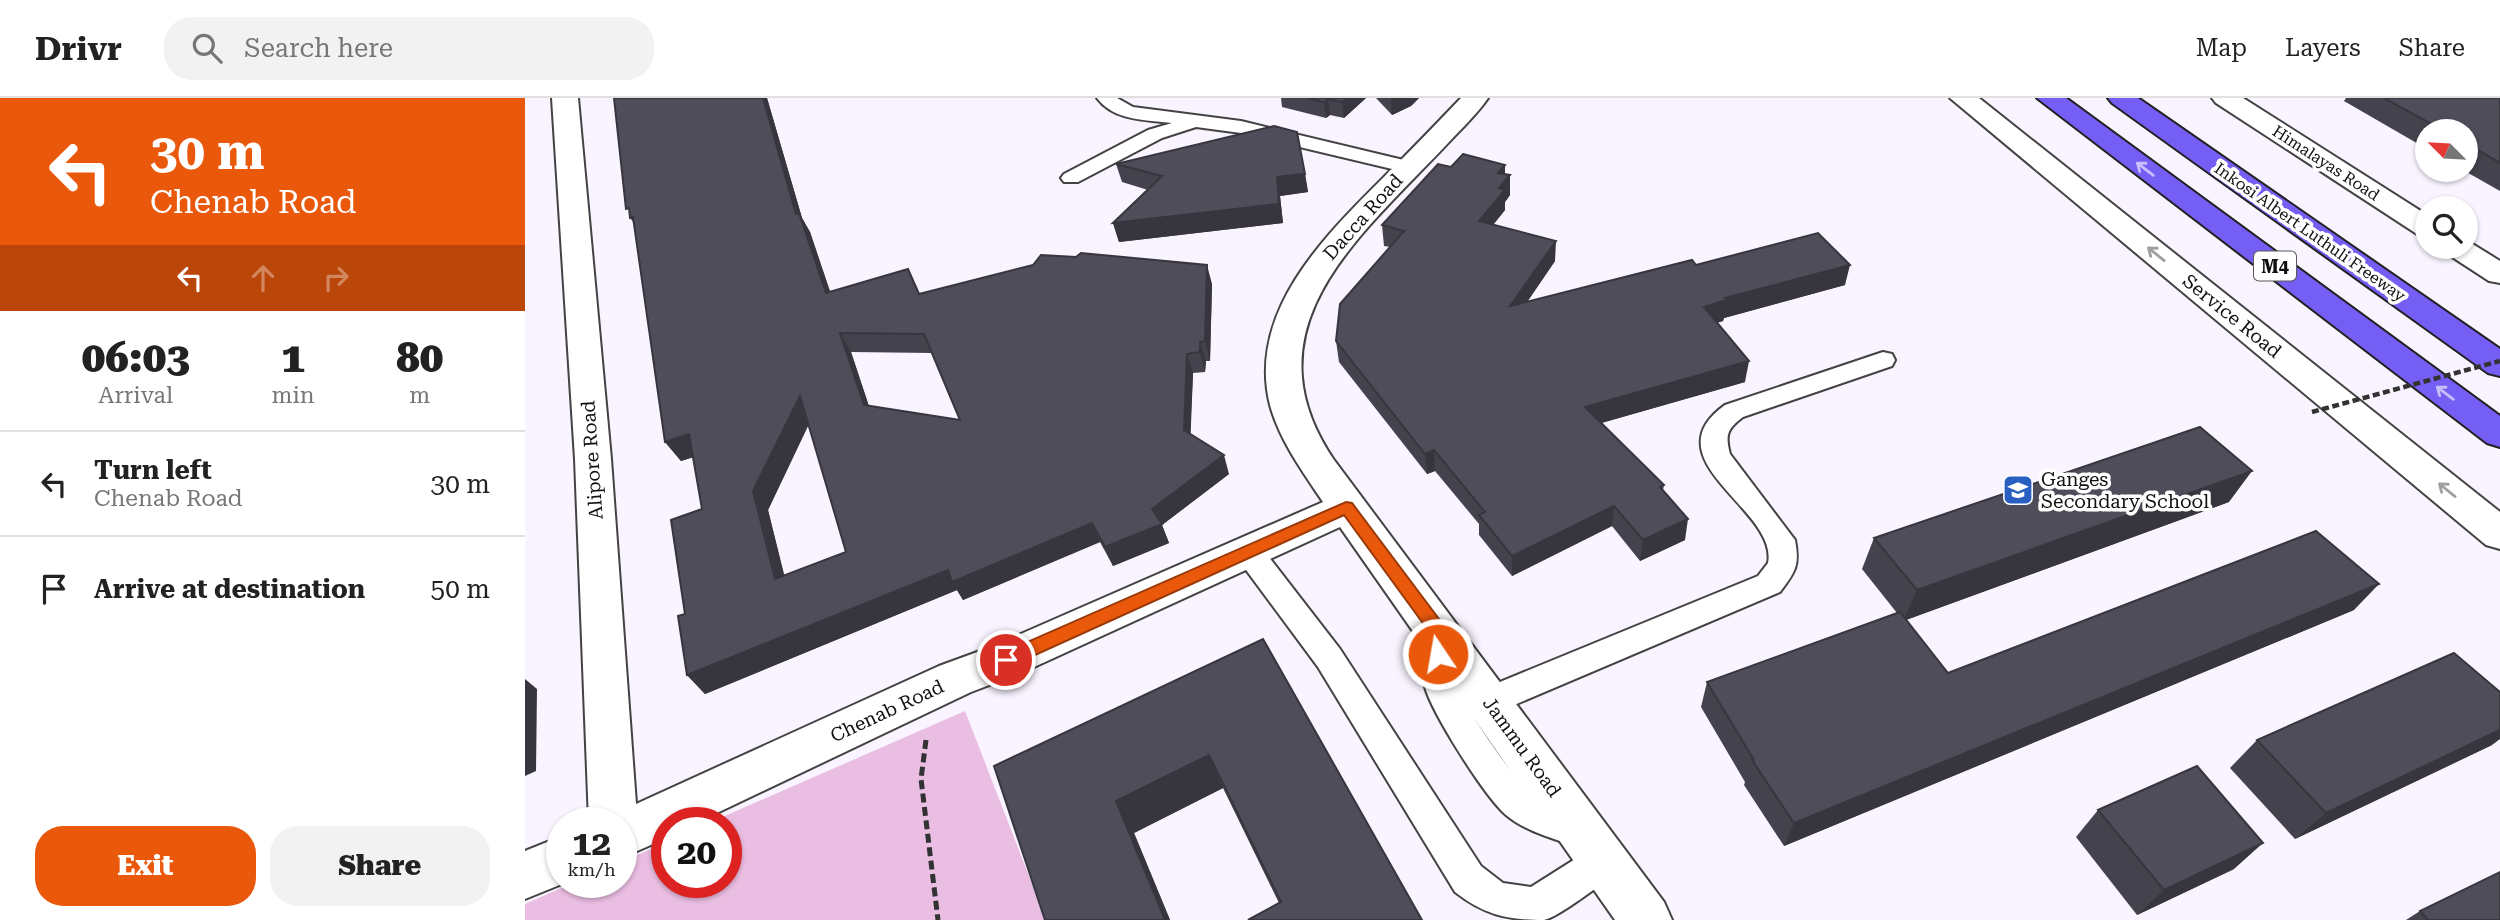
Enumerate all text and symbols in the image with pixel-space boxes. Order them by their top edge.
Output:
search box [164,17,654,80]
text: Drivr [35,29,122,68]
icon: search [188,29,226,67]
text: Search here [244,33,393,63]
text: Map [2196,34,2247,62]
text: Layers [2285,34,2361,62]
text: Share [2399,34,2465,62]
north arrow [2415,119,2478,182]
map controls [2415,119,2478,259]
street label: Himalayas Road [2269,121,2383,205]
text: 30 m [150,124,265,181]
icon: left [35,126,126,217]
street label: Inkosi Albert Luthuli Freeway [2211,159,2410,306]
one-way arrow [2136,162,2155,176]
street label: Dacca Road [1318,169,1408,265]
text: Chenab Road [150,183,357,221]
button: search [2415,196,2478,259]
one-way arrow [2148,247,2166,262]
road number: M4 [2254,252,2296,280]
icon: left [171,259,209,297]
icon: ahead [244,259,282,297]
icon: right [317,259,355,297]
street label: Service Road [2178,269,2286,363]
text: 06:03 [82,333,190,382]
text: 1 [281,333,305,382]
text: 80 [396,333,443,382]
text: Arrival [98,382,173,409]
text: min [271,382,315,409]
text: m [409,382,430,409]
one-way arrow [2436,386,2455,400]
street label: Alipore Road [576,400,608,520]
text: Turn left [94,455,212,485]
icon: left [35,465,73,503]
place label: Ganges Secondary School [2041,468,2209,513]
text: 30 m [431,469,490,499]
school or university icon: Ganges Secondary School [2001,473,2035,507]
one-way arrow [2439,483,2457,498]
text: Chenab Road [94,485,242,512]
icon: arrive [35,570,73,608]
text: Arrive at destination [94,574,365,604]
text: 50 m [431,574,490,604]
position arrow [1401,617,1475,691]
pin [976,630,1036,690]
icon: arrive [987,641,1025,679]
street label: Chenab Road [827,675,947,747]
street label: Jammu Road [1478,692,1566,802]
speed limit sign: 20 [651,807,742,898]
text: 12 [572,823,611,864]
button: Exit [35,826,256,906]
button: Share [270,826,490,906]
text: km/h [567,859,616,880]

